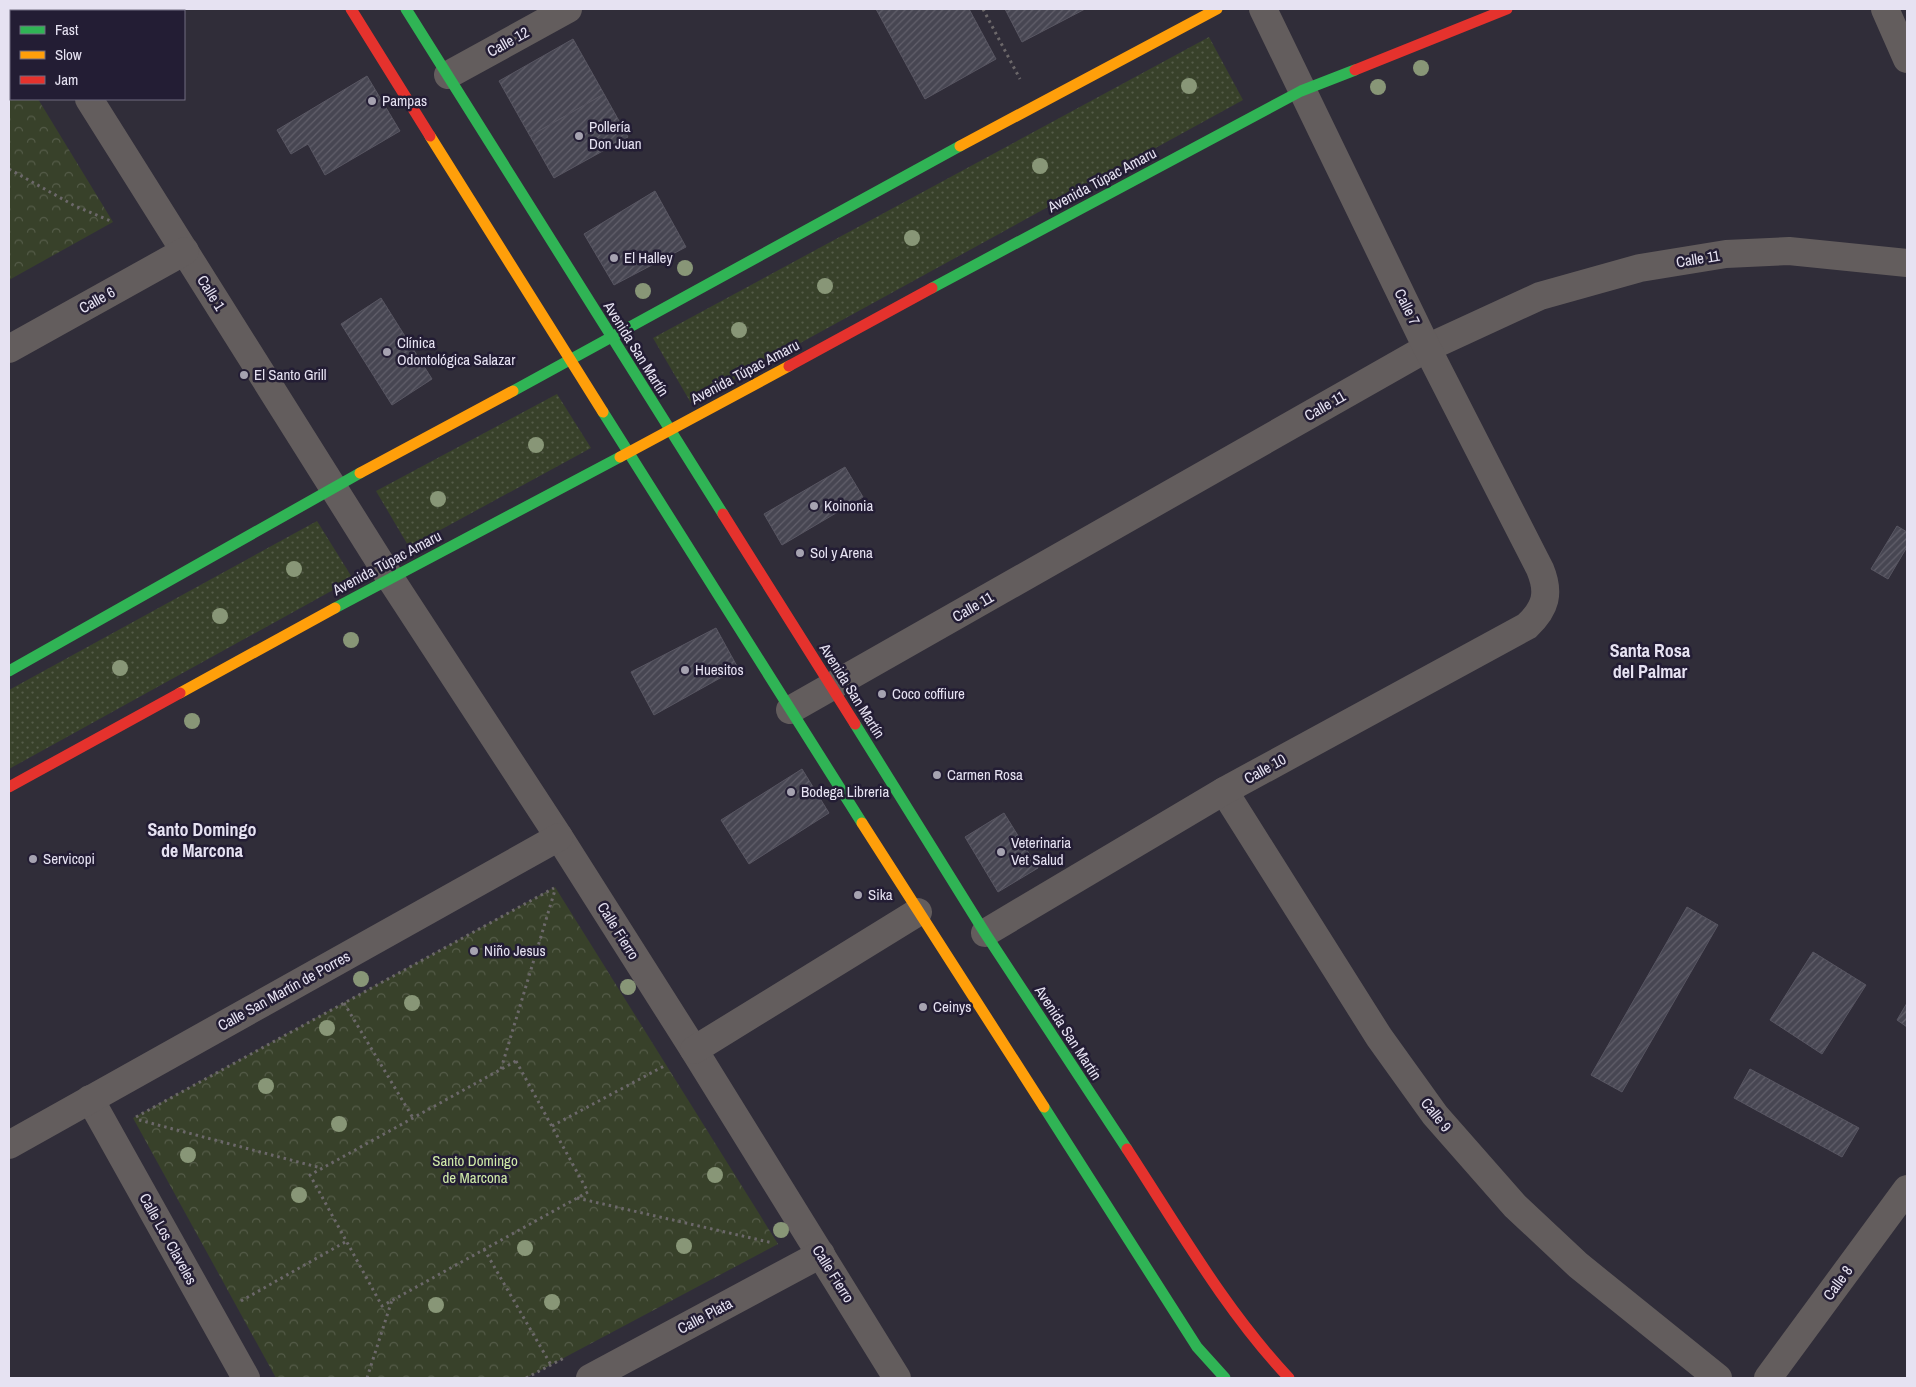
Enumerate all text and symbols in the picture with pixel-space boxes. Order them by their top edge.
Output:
legend [10,10,185,100]
text: Fast [55,19,79,40]
street label: Calle 12 [483,21,533,62]
text: Slow [55,44,82,65]
text: Jam [55,69,78,90]
place label: Pampas [382,90,427,111]
marker: Pampas [366,95,378,107]
place label: Pollería Don Juan [589,116,642,154]
marker: Pollería Don Juan [573,130,585,142]
street label: Avenida Túpac Amaru [1043,142,1160,218]
street label: Calle 11 [1674,245,1722,272]
place label: El Halley [624,247,673,268]
marker: El Halley [608,252,620,264]
street label: Calle 1 [192,271,231,315]
street label: Calle 6 [75,281,119,318]
street label: Calle 7 [1390,285,1425,329]
street label: Avenida San Martín [598,296,674,400]
place label: Clínica Odontológica Salazar [397,332,515,370]
street label: Avenida Túpac Amaru [686,334,803,410]
marker: Clínica Odontológica Salazar [381,346,393,358]
place label: El Santo Grill [254,364,326,385]
marker: El Santo Grill [238,369,250,381]
street label: Calle 11 [1300,385,1349,426]
place label: Koinonia [824,495,873,516]
marker: Koinonia [808,500,820,512]
street label: Avenida Túpac Amaru [328,525,445,601]
place label: Sol y Arena [810,542,873,563]
marker: Sol y Arena [794,547,806,559]
street label: Calle 11 [948,586,997,627]
street label: Avenida San Martín [814,638,890,742]
district label: Santa Rosa del Palmar [1610,638,1691,684]
place label: Huesitos [695,659,744,680]
marker: Huesitos [679,664,691,676]
place label: Coco coffiure [892,683,965,704]
marker: Coco coffiure [876,688,888,700]
street label: Calle 10 [1240,748,1290,789]
place label: Carmen Rosa [947,764,1023,785]
marker: Carmen Rosa [931,769,943,781]
place label: Bodega Libreria [801,781,889,802]
marker: Bodega Libreria [785,786,797,798]
district label: Santo Domingo de Marcona [147,817,257,863]
place label: Veterinaria Vet Salud [1011,832,1071,870]
marker: Veterinaria Vet Salud [995,846,1007,858]
place label: Servicopi [43,848,95,869]
marker: Servicopi [27,853,39,865]
place label: Sika [868,884,893,905]
marker: Sika [852,889,864,901]
street label: Calle Fierro [592,898,644,964]
place label: Niño Jesus [484,940,546,961]
street label: Calle San Martín de Porres [214,945,354,1036]
marker: Niño Jesus [468,945,480,957]
street label: Avenida San Martín [1030,981,1107,1084]
place label: Ceinys [933,996,971,1017]
marker: Ceinys [917,1001,929,1013]
street label: Calle 9 [1416,1093,1457,1136]
park label: Santo Domingo de Marcona [432,1150,518,1188]
street label: Calle Los Claveles [135,1189,202,1288]
street label: Calle Fierro [807,1241,859,1307]
street label: Calle 8 [1818,1261,1857,1304]
street label: Calle Plata [674,1292,736,1339]

